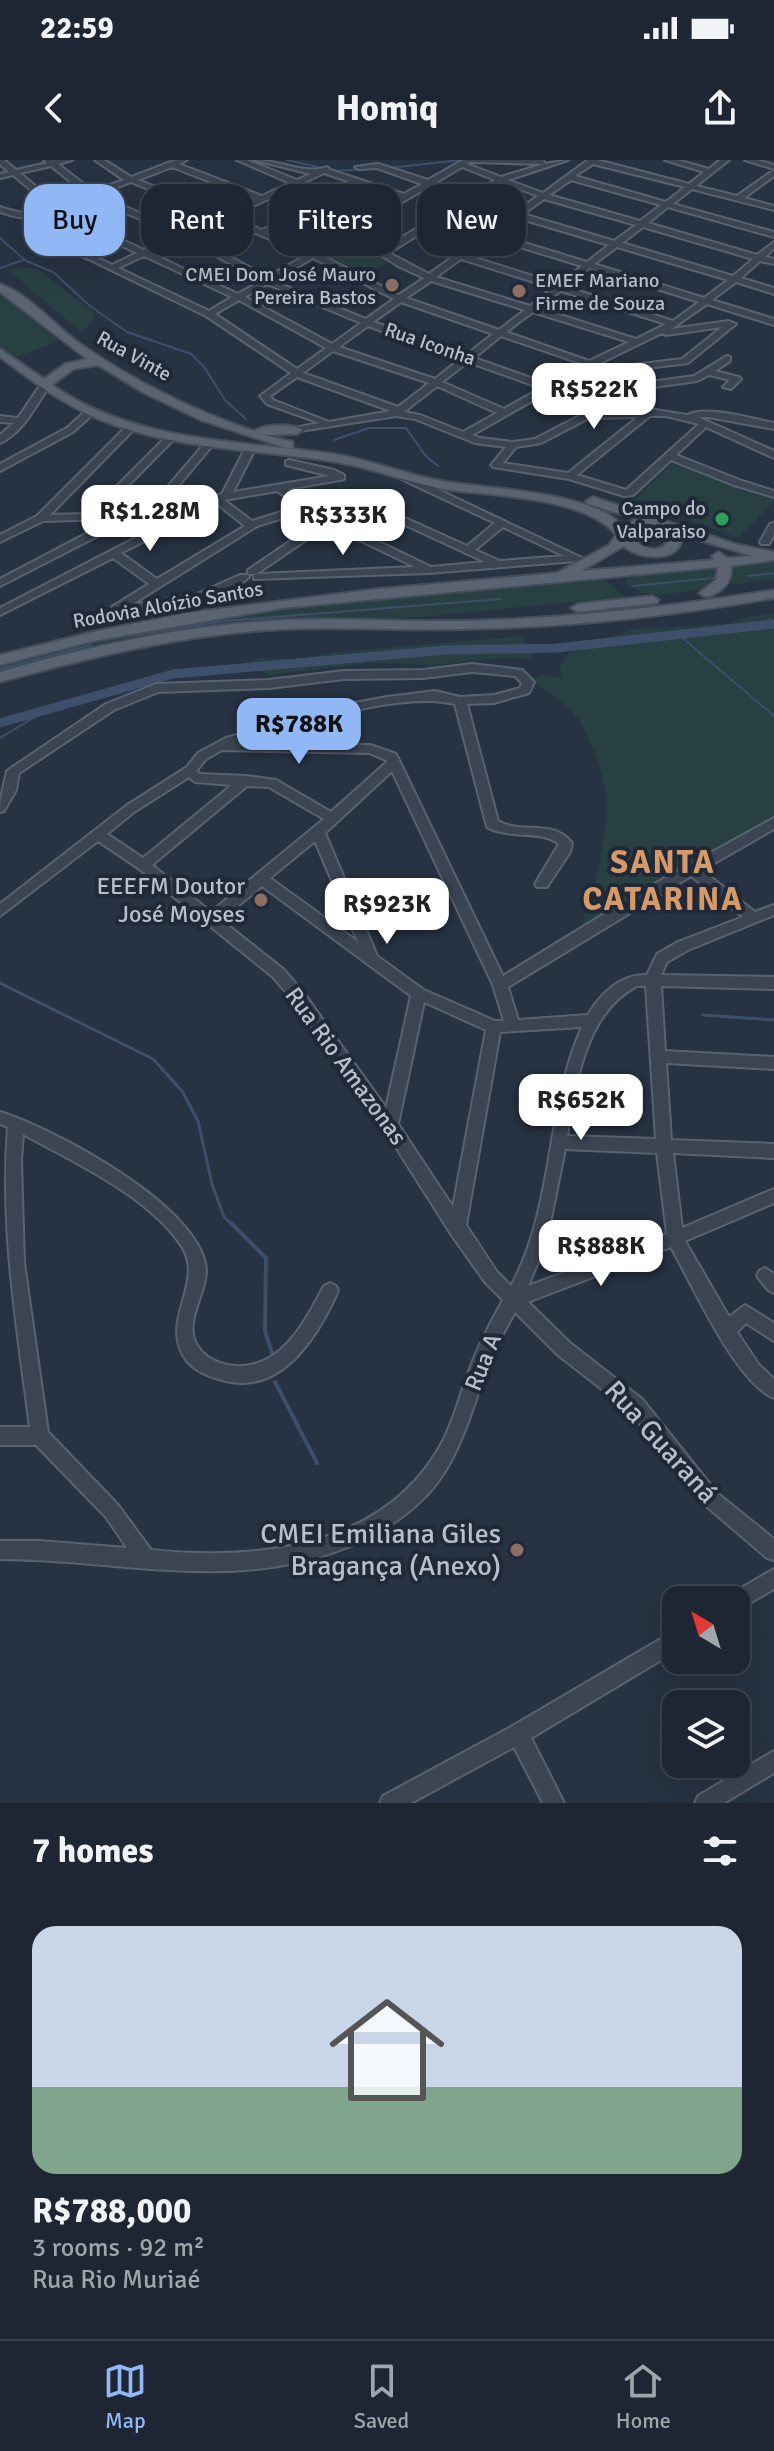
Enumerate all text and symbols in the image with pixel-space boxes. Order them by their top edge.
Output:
text: 22:59 [40,10,114,47]
icon: back [32,86,76,130]
text: Homiq [336,86,438,131]
icon: share [698,86,742,130]
chip: Buy [24,184,125,256]
chip: Rent [141,184,253,256]
chip: Filters [269,184,401,256]
chip: New [417,184,526,256]
place label: CMEI Dom José Mauro Pereira Bastos [185,262,376,310]
place label: EMEF Mariano Firme de Souza [535,268,665,316]
marker: CMEI Dom José Mauro Pereira Bastos [383,276,401,294]
marker: EMEF Mariano Firme de Souza [510,282,528,300]
street label: Rua Iconha [381,317,479,371]
street label: Rua Vinte [92,325,176,387]
pin: R$522K [529,363,659,431]
text: R$522K [550,373,638,405]
pin: R$1.28M [76,485,224,553]
pin: R$333K [278,489,408,557]
text: R$1.28M [99,495,201,527]
place label: Campo do Valparaiso [617,496,706,544]
text: R$333K [299,499,387,531]
marker: Campo do Valparaiso [713,510,731,528]
street label: Rodovia Aloízio Santos [71,576,265,634]
pin: R$788K [234,698,364,766]
text: R$788K [255,708,343,740]
district label: SANTA CATARINA [582,843,744,919]
place label: EEEFM Doutor José Moyses [96,871,245,929]
pin: R$923K [322,878,452,946]
text: R$923K [343,888,431,920]
marker: EEEFM Doutor José Moyses [252,891,270,909]
street label: Rua Rio Amazonas [279,981,413,1151]
pin: R$652K [516,1074,646,1142]
text: R$652K [537,1084,625,1116]
pin: R$888K [536,1220,666,1288]
text: R$888K [557,1230,645,1262]
street label: Rua A [458,1329,508,1395]
street label: Rua Guaraná [597,1374,725,1510]
place label: CMEI Emiliana Giles Bragança (Anexo) [260,1517,501,1583]
marker: CMEI Emiliana Giles Bragança (Anexo) [508,1541,526,1559]
north arrow [662,1586,750,1674]
map controls [662,1586,750,1778]
button: layers [662,1690,750,1778]
icon: filters [698,1829,742,1873]
text: 7 homes [32,1830,153,1872]
icon: home [315,1978,459,2122]
text: R$788,000 [32,2190,191,2232]
text: 3 rooms · 92 m² [32,2232,205,2264]
text: Rua Rio Muriaé [32,2264,200,2296]
tab: Map [103,2359,147,2434]
tab: Saved [354,2359,409,2434]
tab: Home [616,2359,671,2434]

